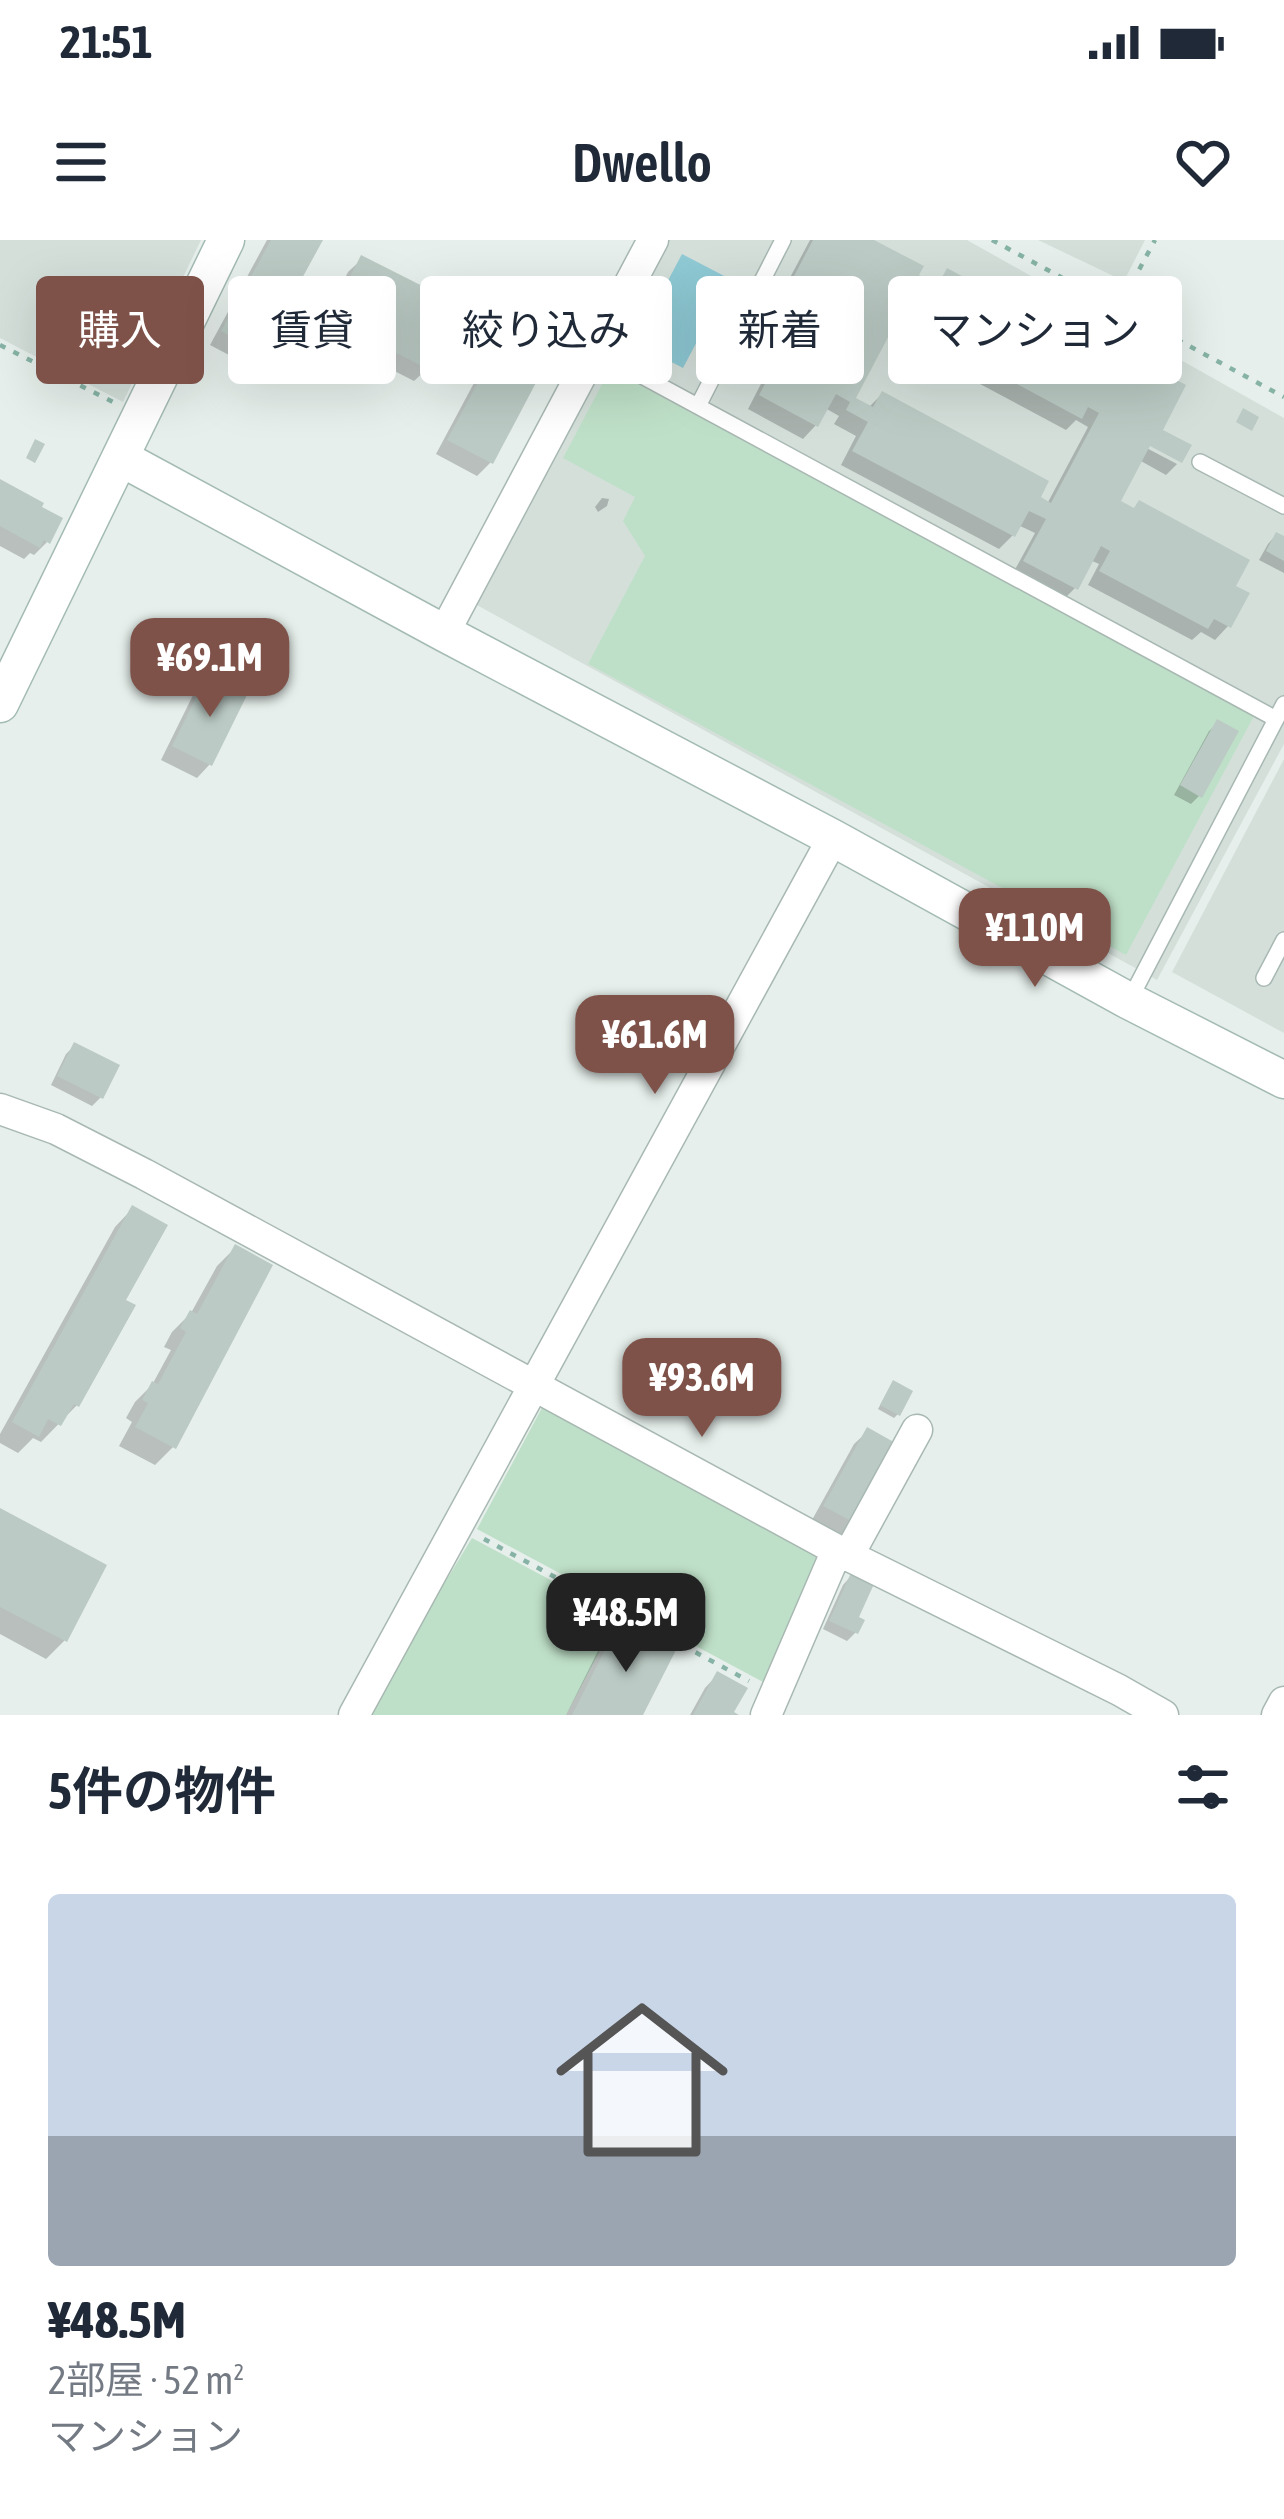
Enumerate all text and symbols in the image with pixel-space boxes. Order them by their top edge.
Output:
text: 21:51 [60,16,153,68]
icon: menu [48,129,114,195]
icon: heart [1170,129,1236,195]
text: Dwello [572,132,712,193]
chip: 購入 [36,276,204,384]
chip: 賃貸 [228,276,396,384]
chip: 絞り込み [420,276,672,384]
chip: 新着 [696,276,864,384]
chip: マンション [888,276,1182,384]
pin: ¥69.1M [112,618,308,720]
text: ¥69.1M [157,635,263,679]
pin: ¥110M [951,888,1119,990]
text: ¥110M [986,905,1084,949]
pin: ¥61.6M [557,995,753,1097]
text: ¥61.6M [602,1012,708,1056]
pin: ¥93.6M [604,1338,800,1440]
text: ¥93.6M [649,1355,755,1399]
pin: ¥48.5M [528,1573,724,1675]
text: ¥48.5M [573,1590,679,1634]
icon: filters [1170,1754,1236,1820]
text: 5件の物件 [48,1761,276,1820]
icon: home [534,1972,750,2188]
text: ¥48.5M [48,2290,186,2349]
text: 2部屋 · 52 m² [48,2358,244,2402]
text: マンション [48,2414,243,2458]

